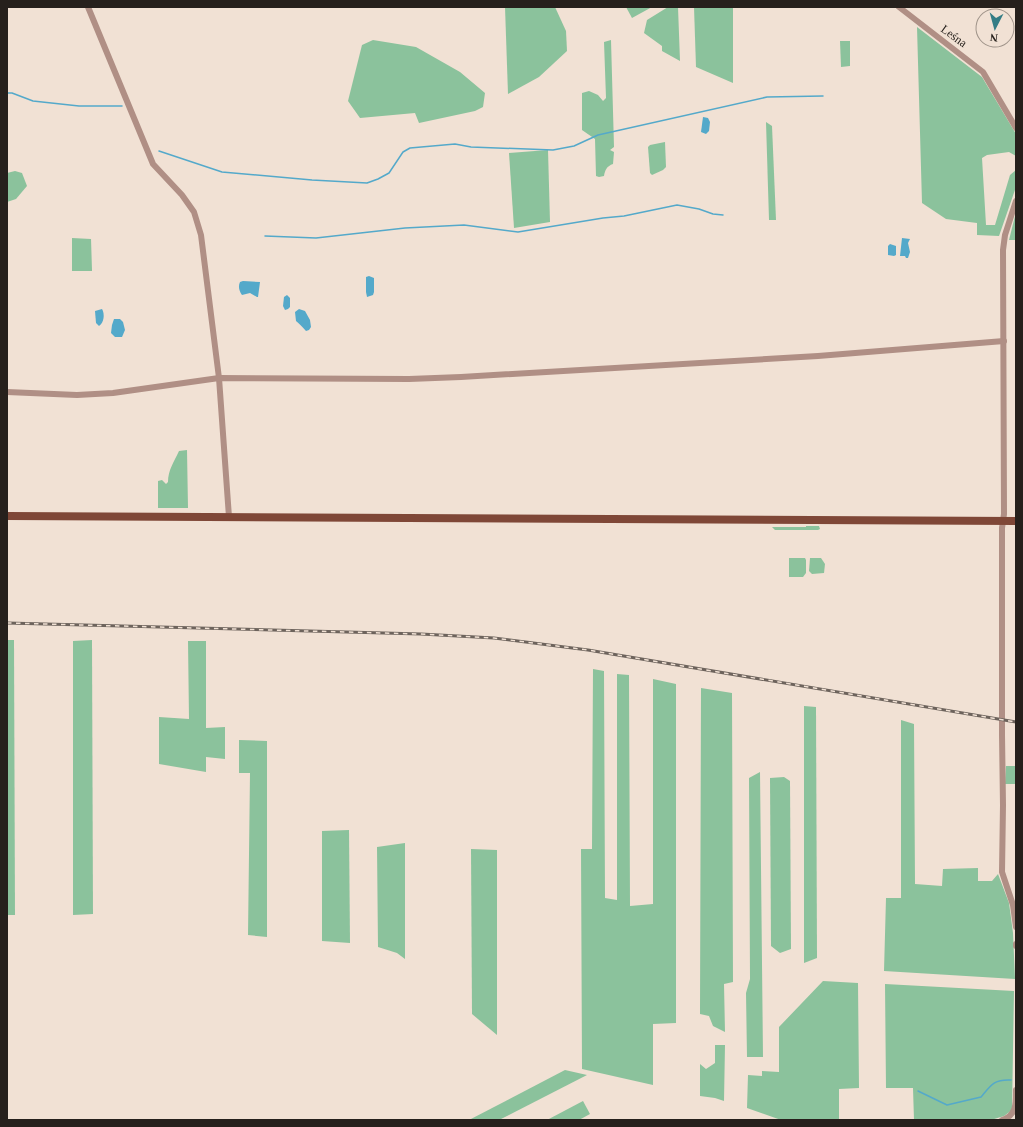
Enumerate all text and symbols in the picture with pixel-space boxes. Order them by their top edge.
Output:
north arrow [975,8,1015,48]
street label: Leśna [938,22,970,50]
text: N [989,32,999,44]

